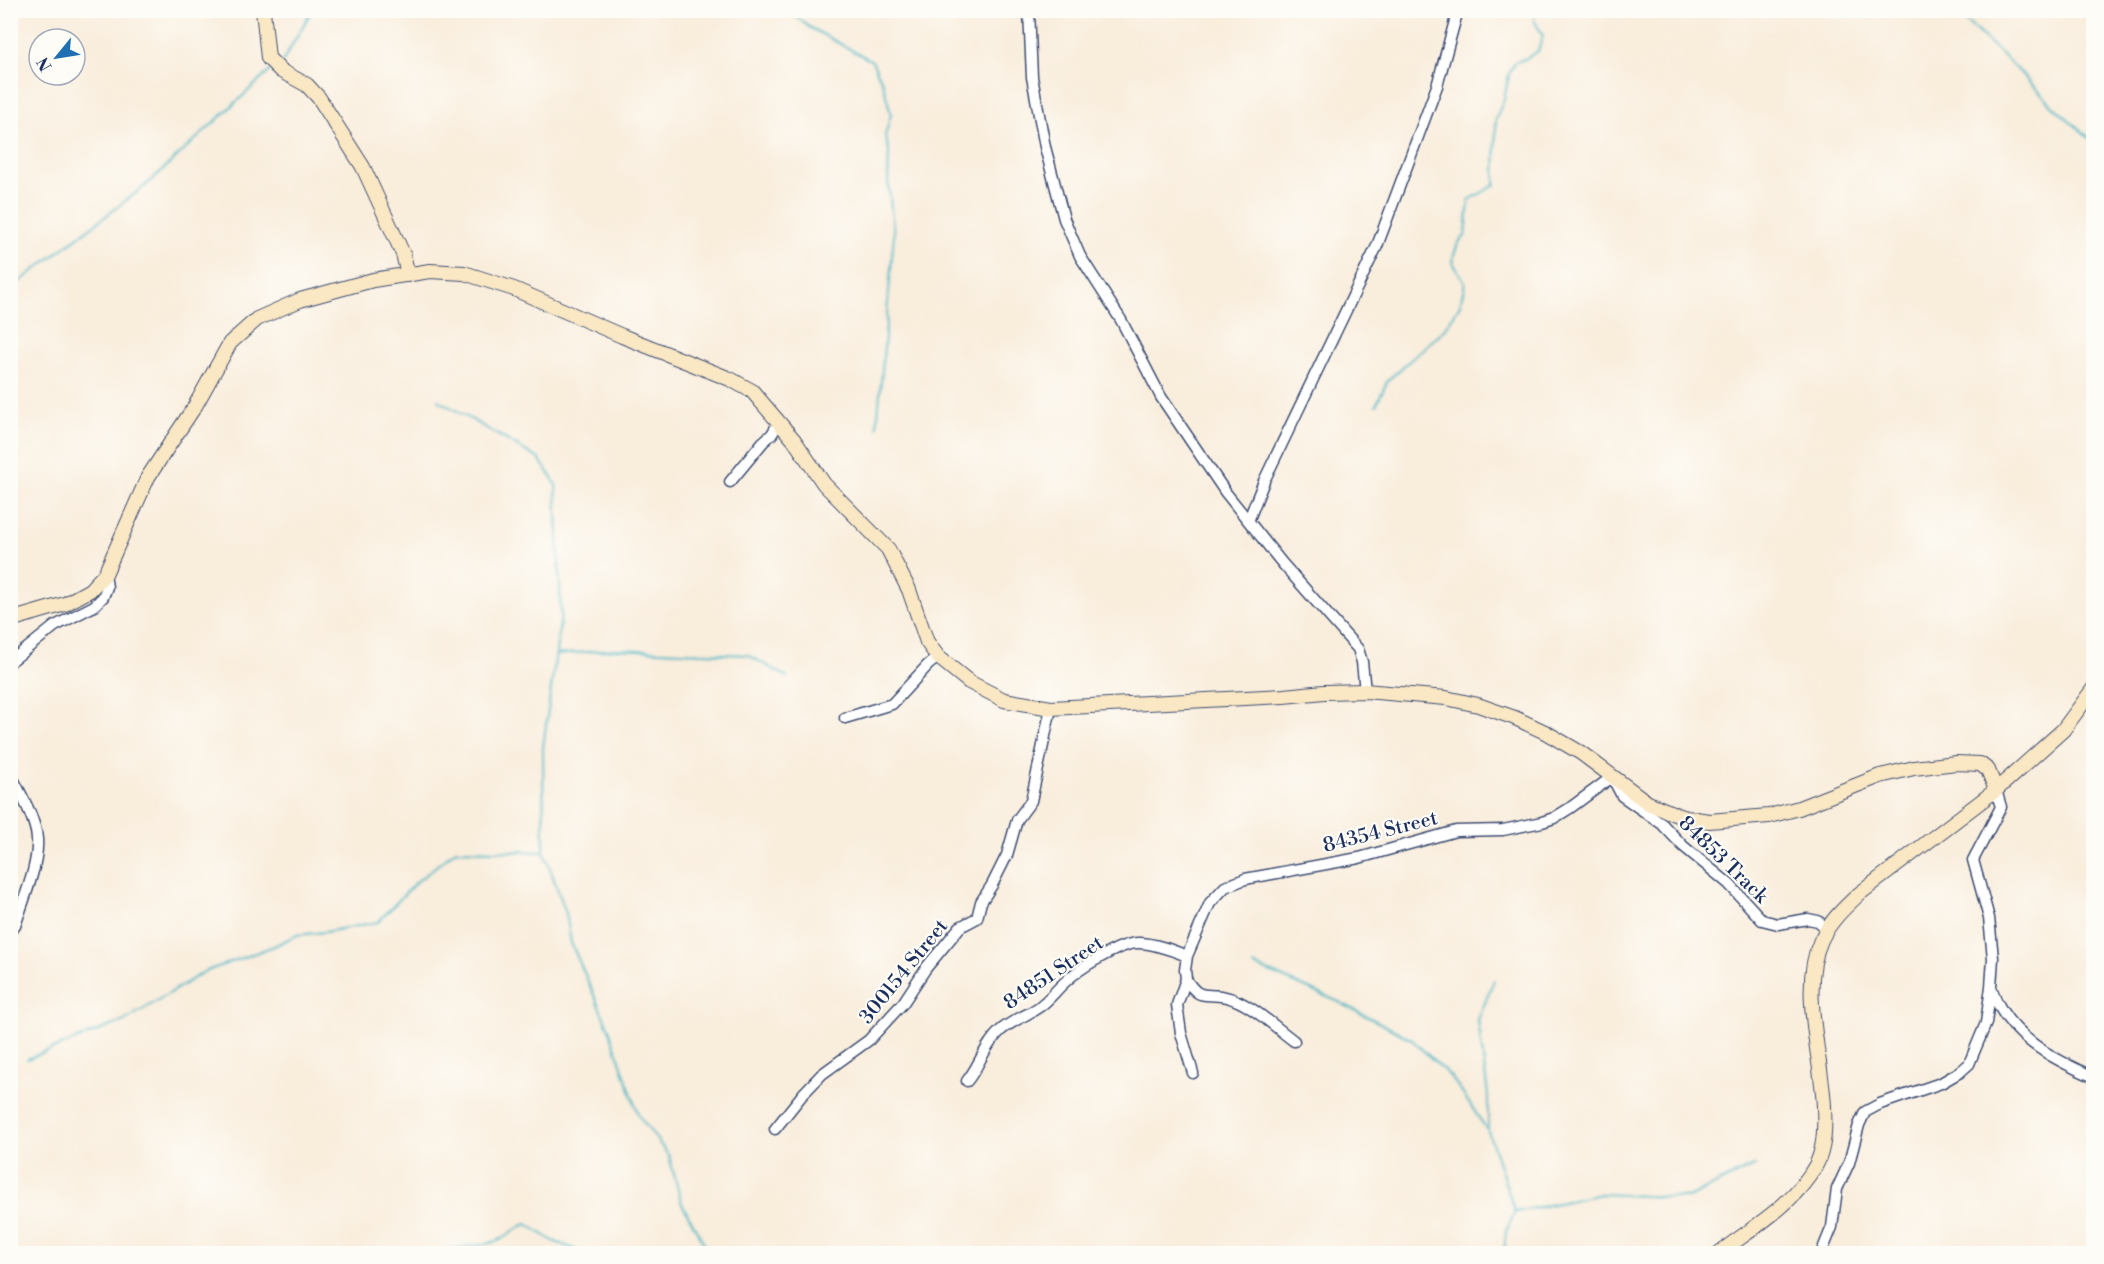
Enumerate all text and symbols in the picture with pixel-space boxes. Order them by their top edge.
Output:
north arrow [27,27,87,87]
text: N [33,53,57,74]
street label: 84354 Street [1320,806,1440,859]
street label: 84853 Track [1673,811,1774,910]
street label: 300154 Street [854,915,954,1029]
street label: 84851 Street [999,931,1108,1016]

